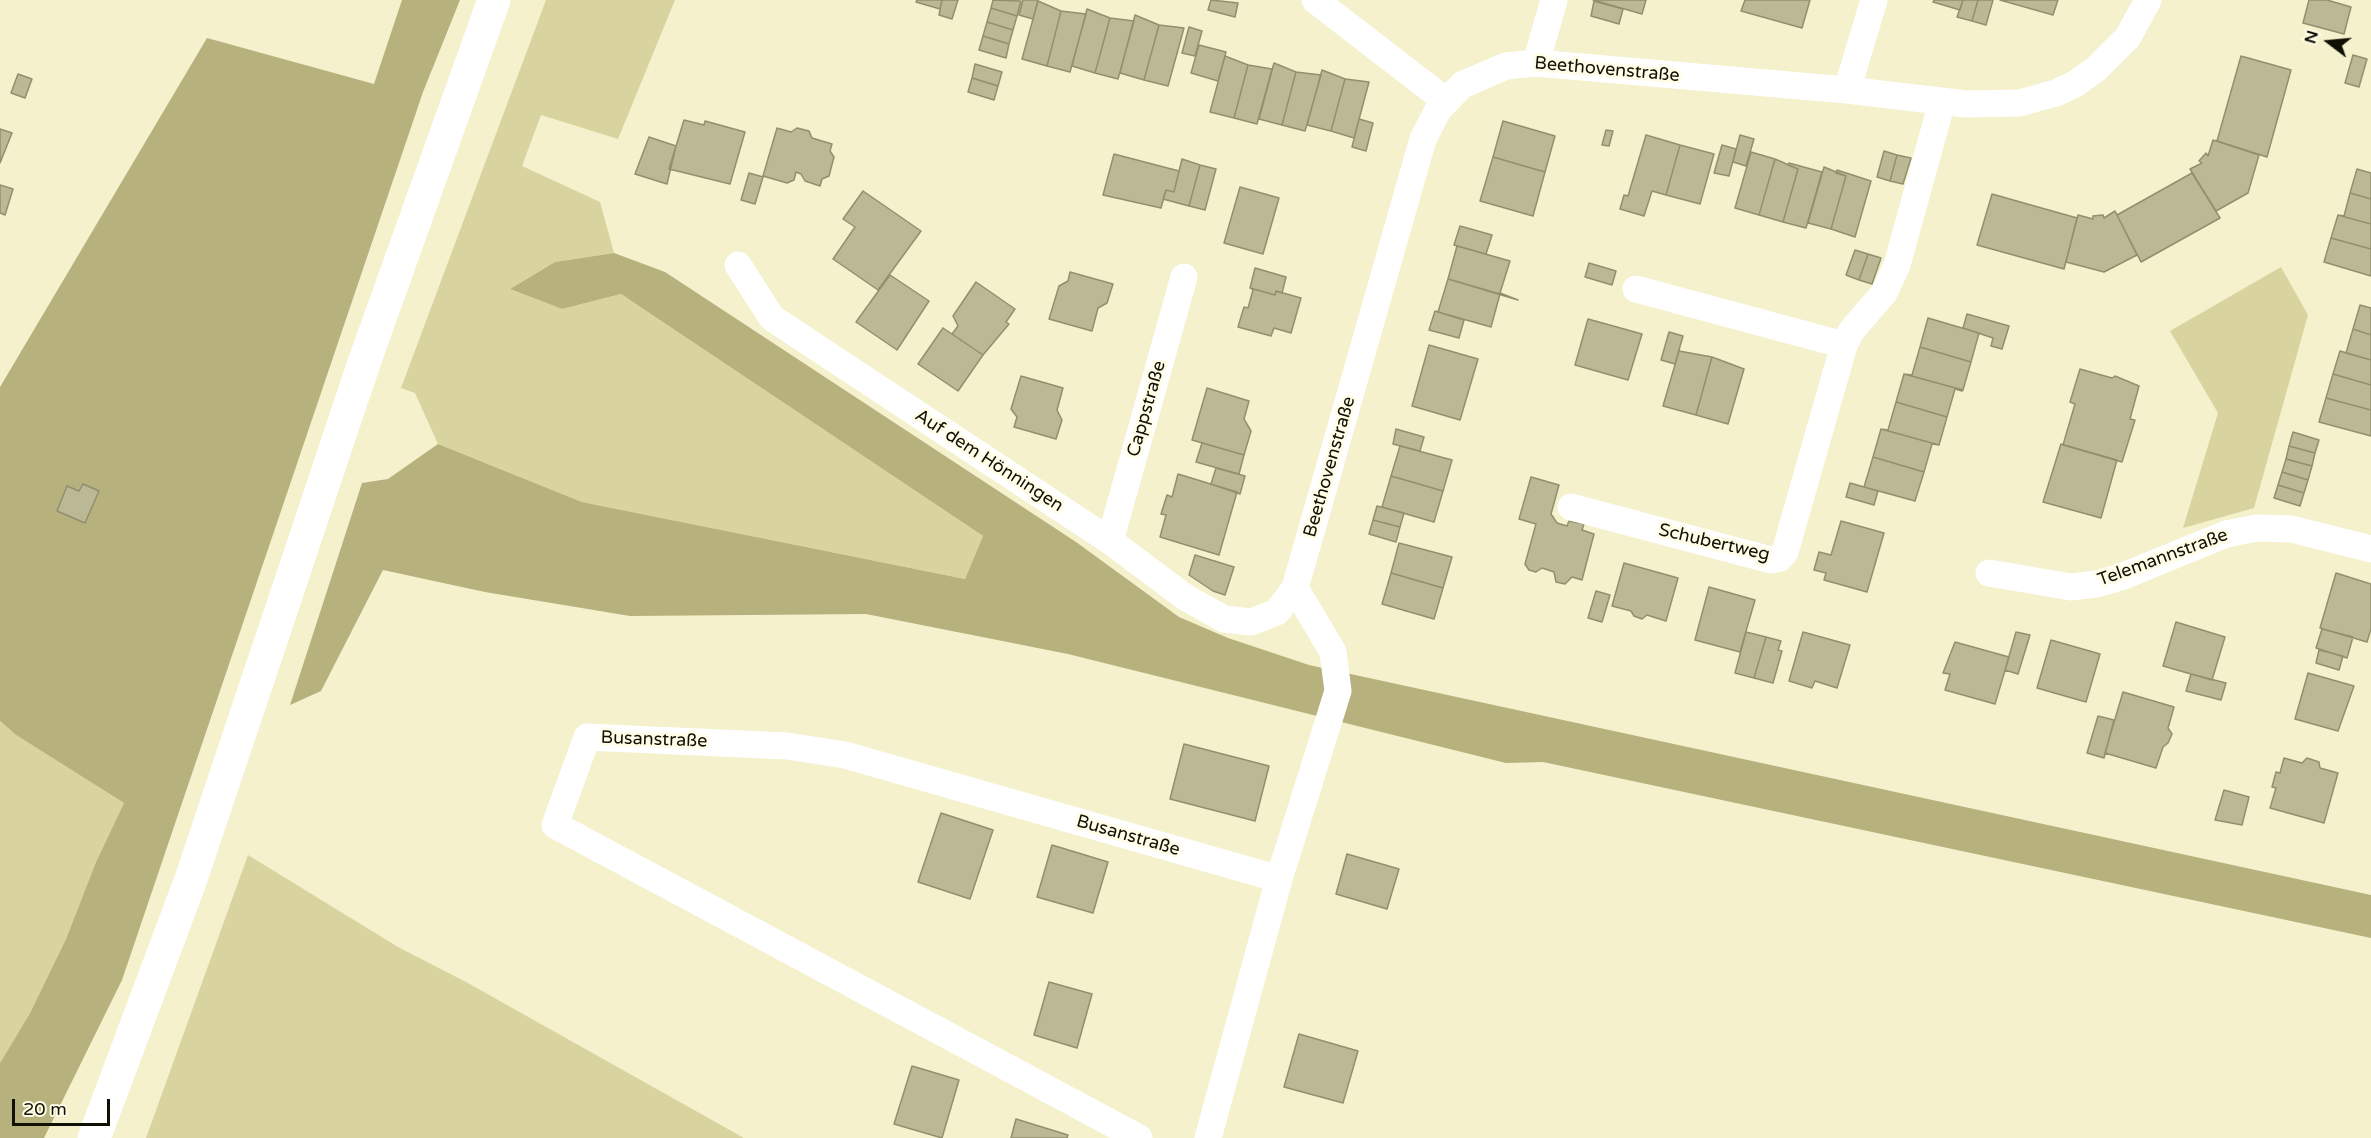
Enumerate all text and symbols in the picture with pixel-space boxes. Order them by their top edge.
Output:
north arrow [2299,12,2359,72]
text: N [2300,28,2323,46]
street label: Beethovenstraße [1534,53,1680,87]
street label: Cappstraße [1123,358,1171,460]
street label: Beethovenstraße [1300,394,1360,540]
street label: Auf dem Hönningen [911,405,1067,517]
street label: Schubertweg [1656,520,1772,566]
street label: Telemannstraße [2095,524,2231,592]
street label: Busanstraße [600,727,708,753]
street label: Busanstraße [1074,811,1182,861]
scale bar [15,1087,112,1125]
text: 20 m [23,1098,67,1120]

